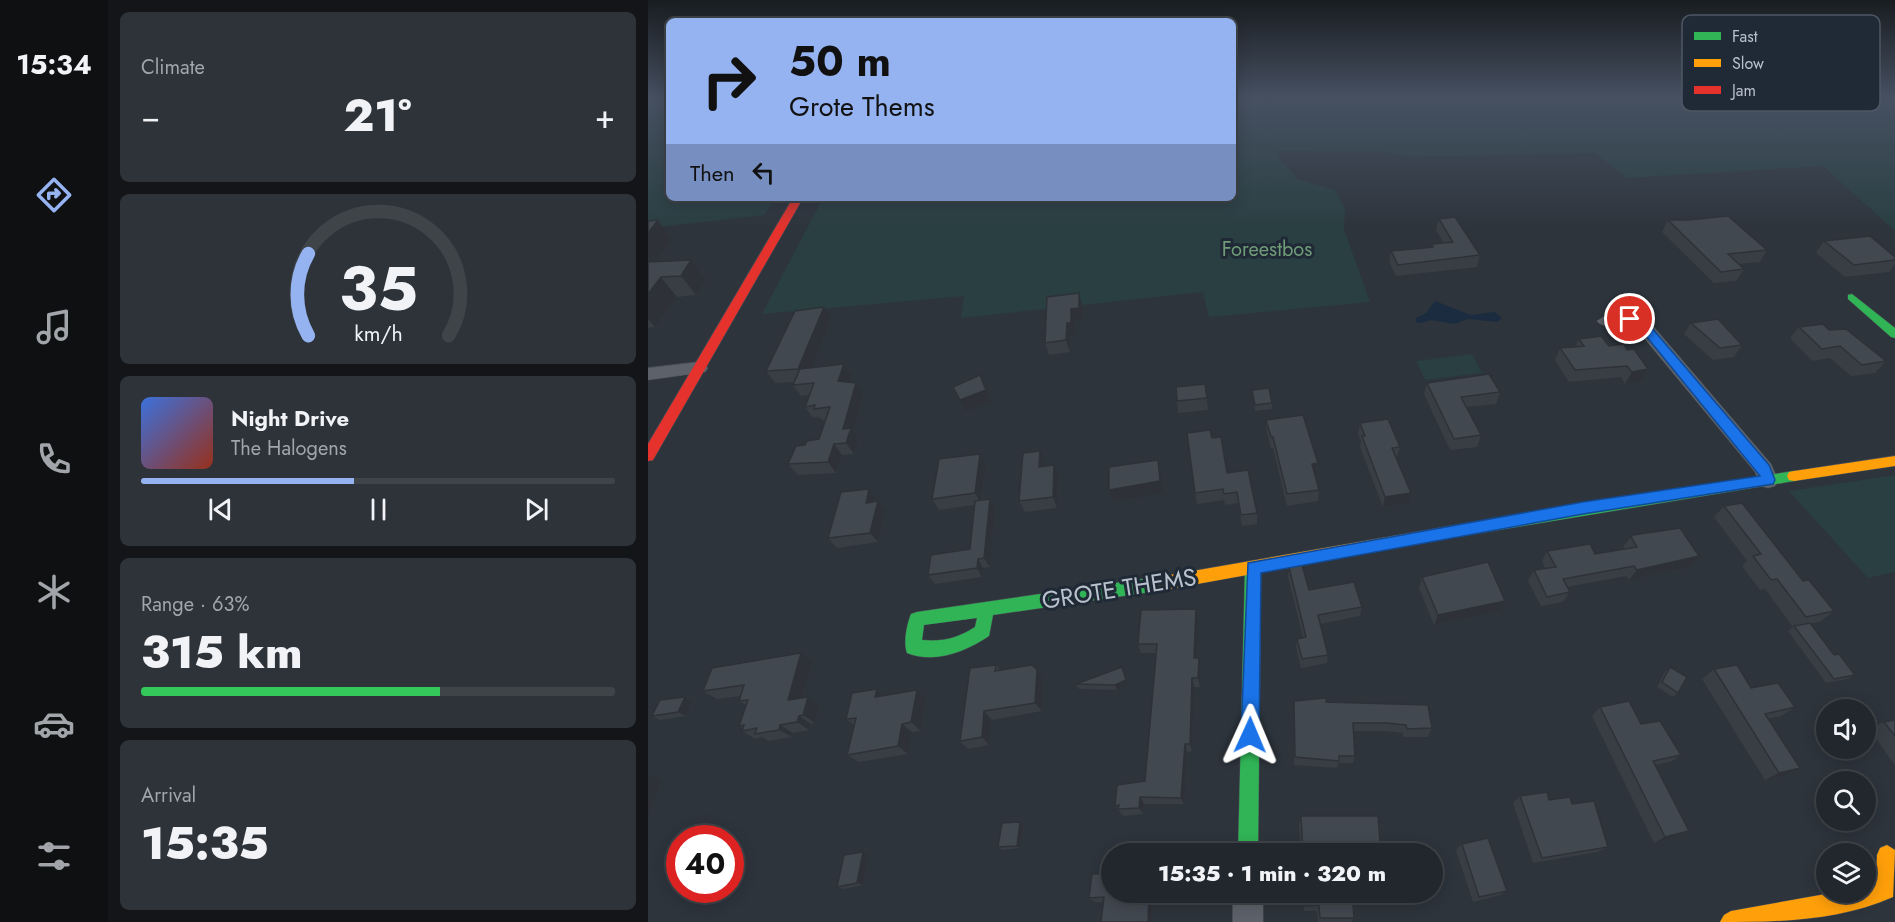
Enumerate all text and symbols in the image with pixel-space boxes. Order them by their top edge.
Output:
legend [1682,15,1880,111]
text: Fast [1732,25,1758,48]
text: 50 m [789,31,891,92]
icon: right [690,42,768,120]
text: 15:34 [16,45,92,84]
text: Slow [1732,52,1764,75]
text: Climate [141,53,205,82]
text: Jam [1730,79,1756,102]
text: 21° [344,83,412,148]
text: Grote Thems [789,87,935,126]
text: − [141,93,160,140]
text: + [595,93,615,140]
icon: left [747,156,780,189]
text: Then [690,157,735,189]
icon: directions [33,174,75,216]
park label: Foreestbos [1222,235,1312,264]
text: 35 [338,243,417,333]
pin [1604,293,1655,344]
icon: arrive [1613,302,1646,335]
icon: music [33,306,75,348]
text: km/h [354,318,402,349]
text: Night Drive [231,402,349,434]
text: The Halogens [231,434,347,463]
icon: phone [33,438,75,480]
icon: previous [204,493,237,526]
icon: pause [362,493,395,526]
icon: next [520,493,553,526]
street label: GROTE THEMS [1039,559,1199,618]
icon: climate [33,571,75,613]
text: Range · 63% [141,590,249,619]
text: 315 km [141,620,303,685]
map controls [1816,699,1876,903]
button: sound [1816,699,1876,759]
icon: car [33,703,75,745]
position arrow [1218,703,1282,767]
button: search [1816,771,1876,831]
text: Arrival [141,781,196,810]
text: 15:35 [141,811,269,876]
speed limit sign: 40 [666,825,744,903]
icon: filters [33,835,75,877]
button: layers [1816,843,1876,903]
text: 15:35 · 1 min · 320 m [1158,857,1386,889]

